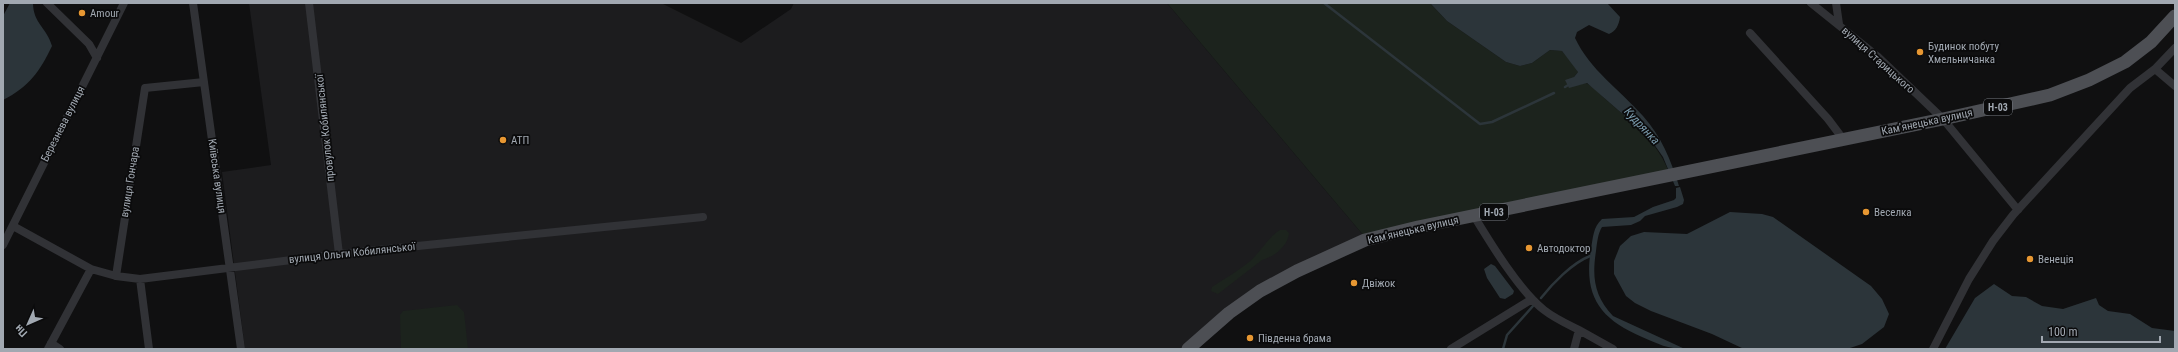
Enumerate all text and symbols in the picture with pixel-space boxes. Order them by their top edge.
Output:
place label: Amour [90,7,119,20]
marker: Amour [77,8,87,18]
street label: вулиця Старицького [1839,24,1917,96]
place label: Будинок побуту Хмельничанка [1928,40,2000,66]
marker: Будинок побуту Хмельничанка [1915,47,1925,57]
street label: провулок Кобилянської [313,72,337,182]
street label: Березнева вулиця [38,84,88,164]
road number: Н-03 [1984,99,2012,115]
water label: Кудрянка [1621,105,1663,147]
street label: Камʼянецька вулиця [1880,106,1974,138]
place label: АТП [511,134,529,147]
marker: АТП [498,135,508,145]
street label: Київська вулиця [205,138,229,214]
street label: вулиця Гончара [118,146,142,218]
road number: Н-03 [1480,204,1508,220]
place label: Веселка [1874,206,1912,219]
marker: Веселка [1861,207,1871,217]
street label: Камʼянецька вулиця [1366,213,1460,247]
street label: вулиця Ольги Кобилянської [288,240,417,266]
place label: Автодоктор [1537,242,1591,255]
marker: Автодоктор [1524,243,1534,253]
place label: Венеція [2038,253,2074,266]
marker: Венеція [2025,254,2035,264]
place label: Двіжок [1362,277,1396,290]
marker: Двіжок [1349,278,1359,288]
north arrow [8,304,48,344]
scale bar [2042,318,2160,344]
text: Пн [12,322,30,340]
text: 100 m [2048,325,2078,339]
place label: Південна брама [1258,332,1331,345]
marker: Південна брама [1245,333,1255,343]

